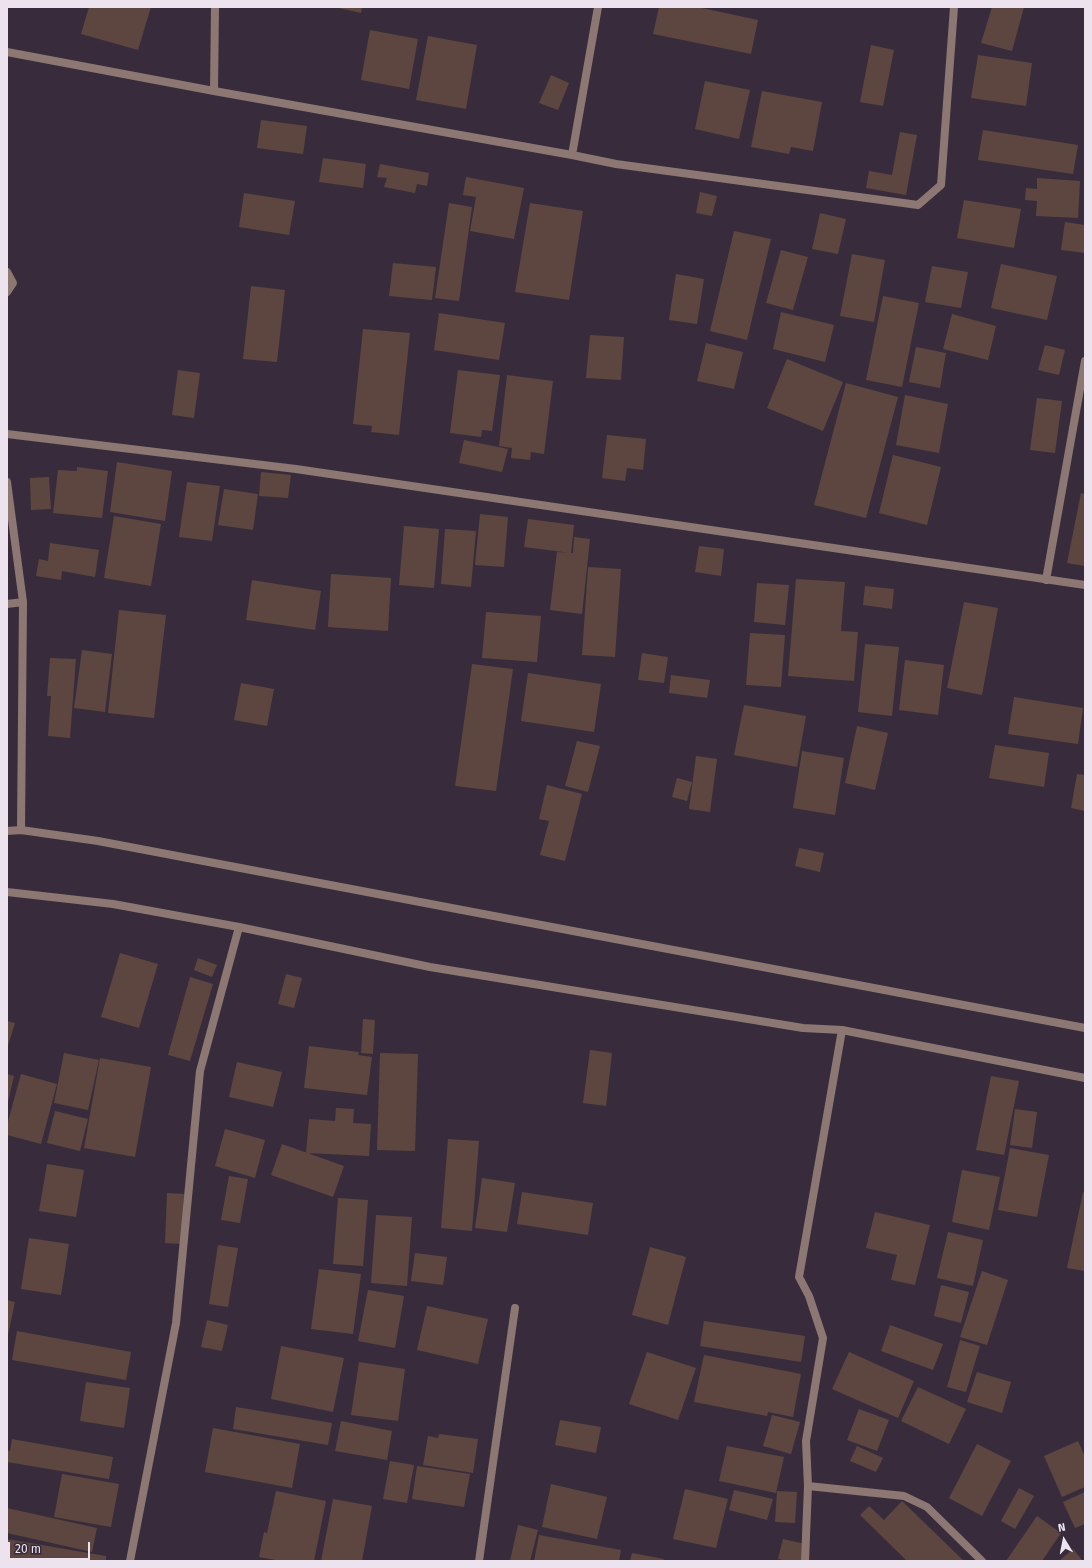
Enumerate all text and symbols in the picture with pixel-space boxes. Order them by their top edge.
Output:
north arrow [1044,1520,1084,1560]
text: N [1057,1521,1067,1535]
scale bar [10,1534,92,1560]
text: 20 m [15,1542,41,1556]

